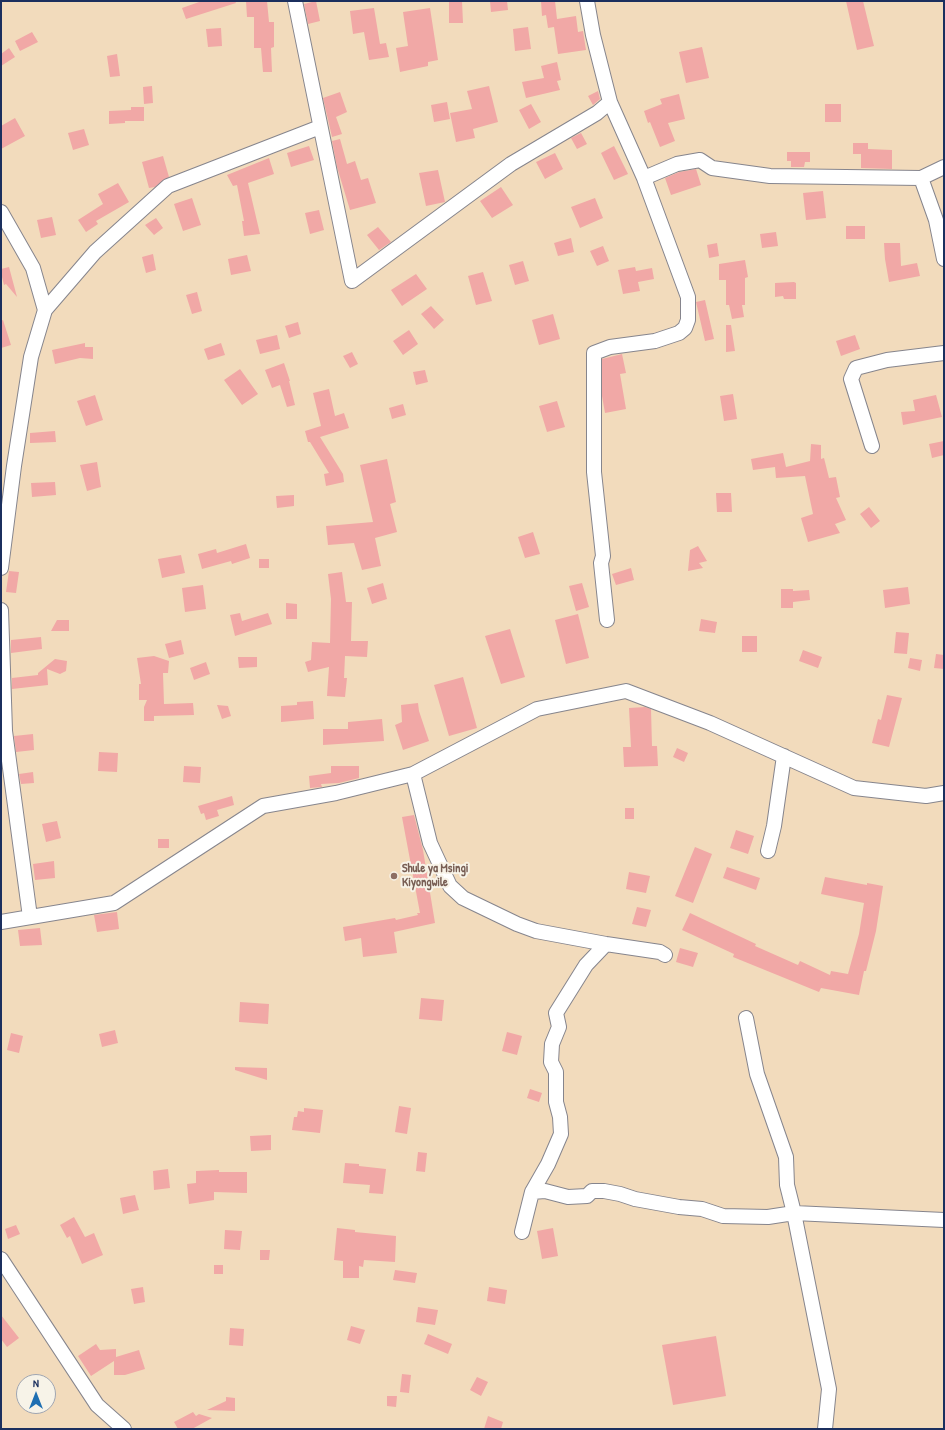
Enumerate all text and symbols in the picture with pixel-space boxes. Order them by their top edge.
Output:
place label: Shule ya Msingi Kiyongwile [402,862,469,890]
marker: Shule ya Msingi Kiyongwile [389,871,399,881]
north arrow [16,1374,56,1414]
text: N [33,1376,39,1390]

